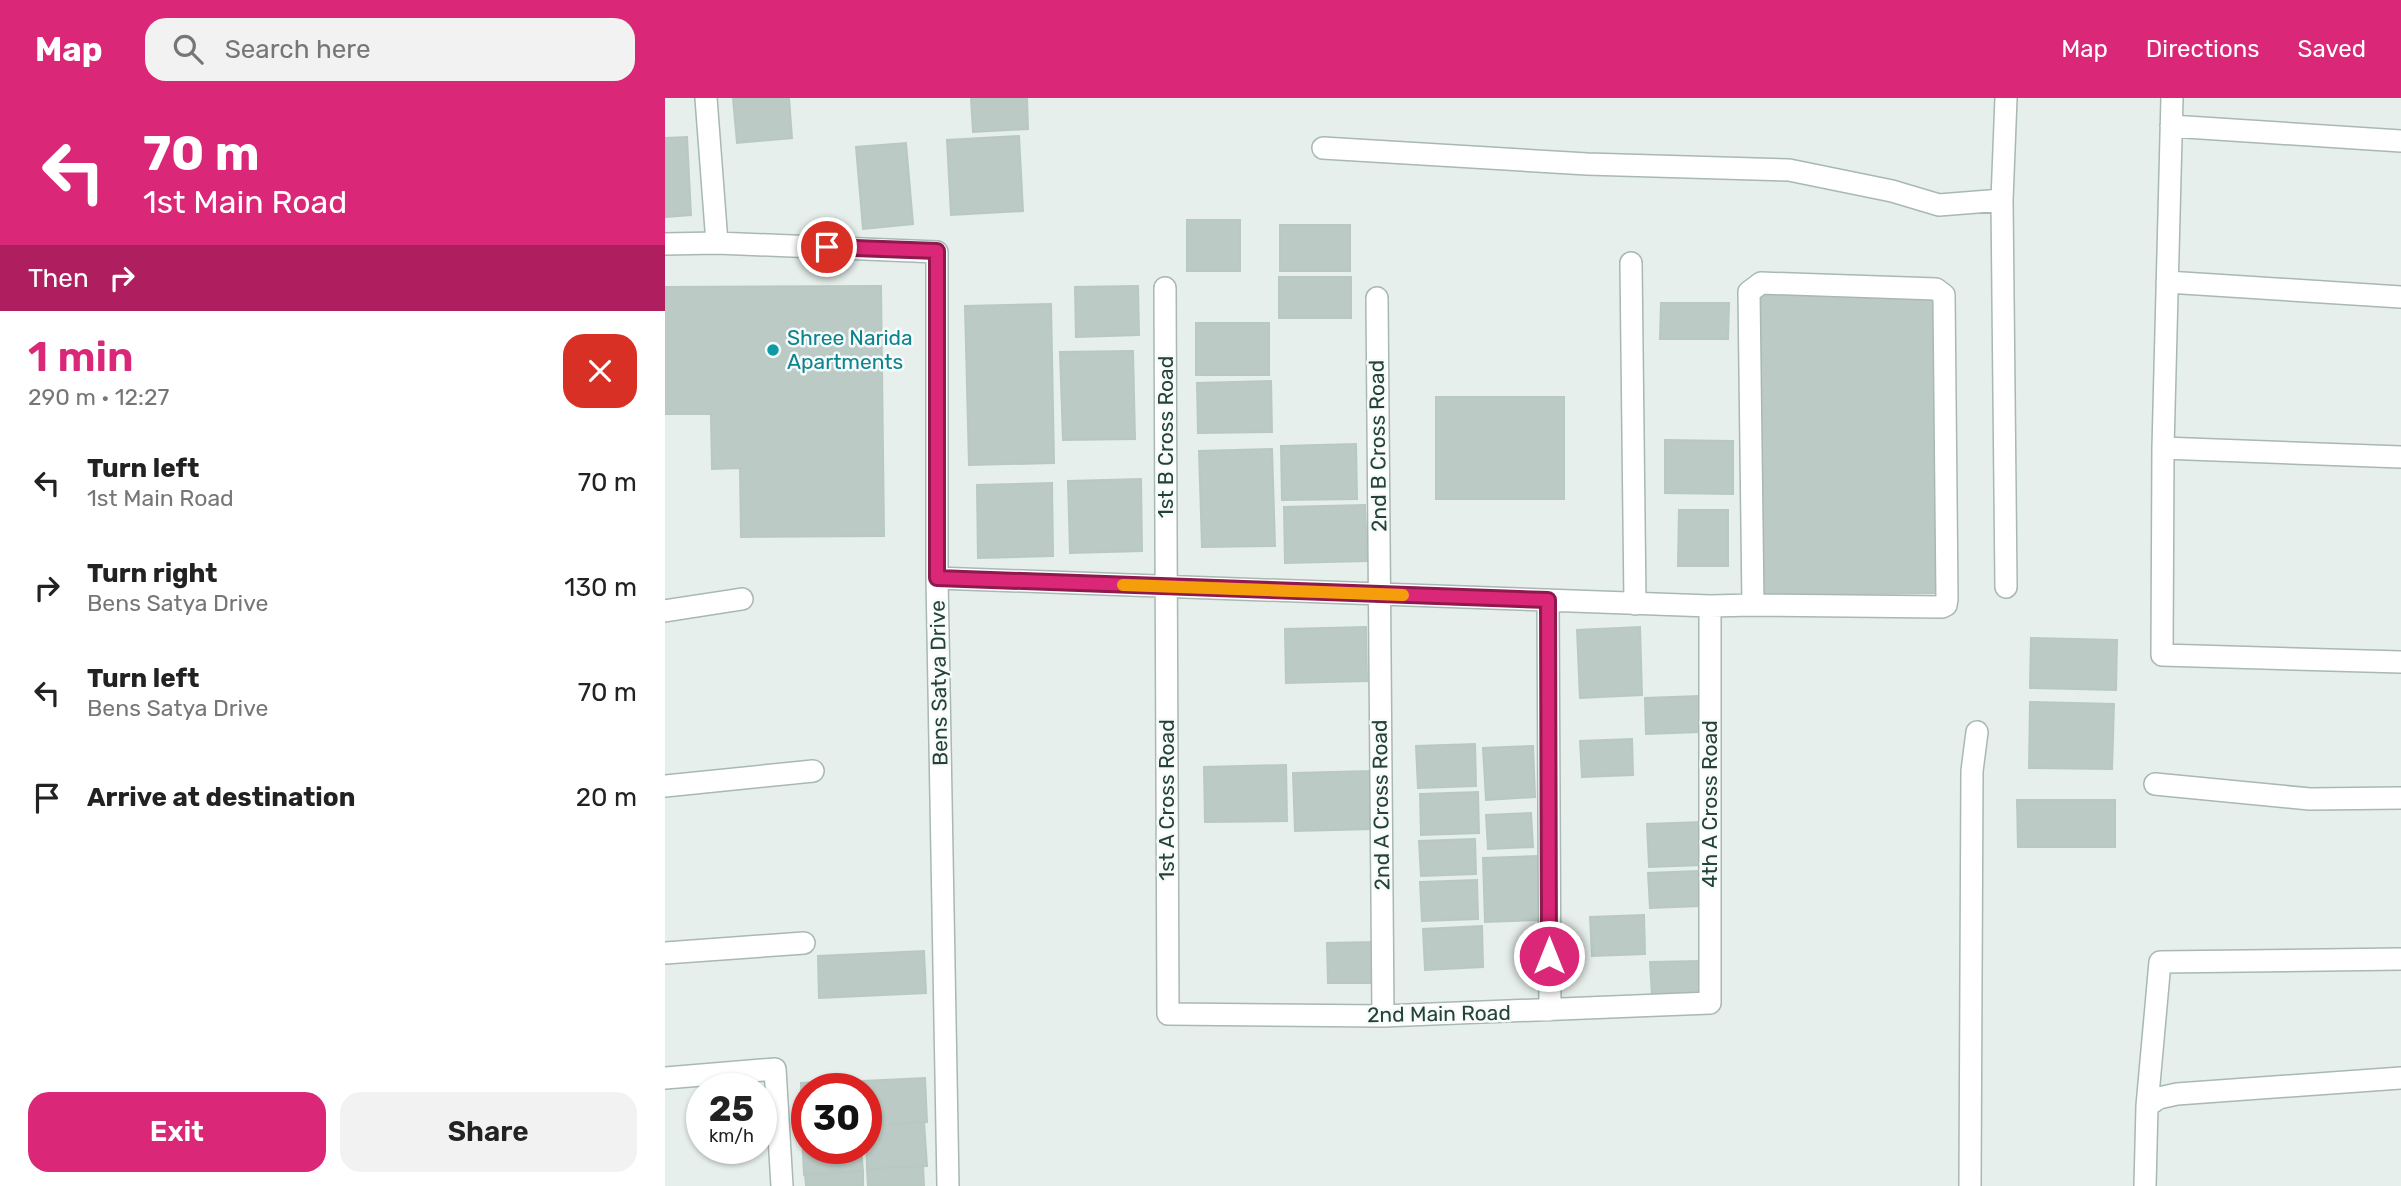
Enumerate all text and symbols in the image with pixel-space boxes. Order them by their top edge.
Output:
search box [145,18,635,81]
text: Map [35,30,103,69]
icon: search [169,30,207,68]
text: Search here [225,34,370,65]
text: Map [2061,35,2108,63]
text: Directions [2146,35,2259,63]
text: Saved [2297,35,2366,63]
text: 70 m [143,124,260,182]
icon: left [28,126,119,217]
text: 1st Main Road [143,183,347,221]
pin [797,217,857,277]
icon: arrive [808,228,846,266]
icon: right [103,259,141,297]
text: Then [28,263,89,294]
place label: Shree Narida Apartments [787,325,913,374]
text: 1 min [28,332,134,382]
button: close [563,334,637,408]
marker: Shree Narida Apartments [765,342,781,358]
street label: 1st B Cross Road [1153,356,1178,518]
street label: 2nd B Cross Road [1364,360,1391,532]
text: 290 m · 12:27 [28,383,169,411]
text: Turn left [87,453,199,484]
icon: left [28,464,66,502]
text: 70 m [578,467,637,498]
text: 1st Main Road [87,484,234,512]
text: Turn right [87,558,217,589]
icon: right [28,569,66,607]
text: 130 m [564,572,637,603]
text: Bens Satya Drive [87,589,268,617]
street label: Bens Satya Drive [925,600,952,766]
text: Turn left [87,663,199,694]
icon: left [28,674,66,712]
text: 70 m [578,677,637,708]
text: Bens Satya Drive [87,694,268,722]
street label: 1st A Cross Road [1154,719,1179,881]
street label: 2nd A Cross Road [1367,719,1394,891]
street label: 4th A Cross Road [1697,720,1722,888]
icon: arrive [28,779,66,817]
text: Arrive at destination [87,782,355,813]
text: 20 m [576,782,637,813]
position arrow [1512,919,1586,993]
street label: 2nd Main Road [1367,1000,1511,1027]
speed limit sign: 30 [791,1073,882,1164]
text: 25 [709,1088,754,1130]
button: Exit [28,1092,326,1172]
button: Share [340,1092,637,1172]
text: km/h [709,1125,754,1147]

